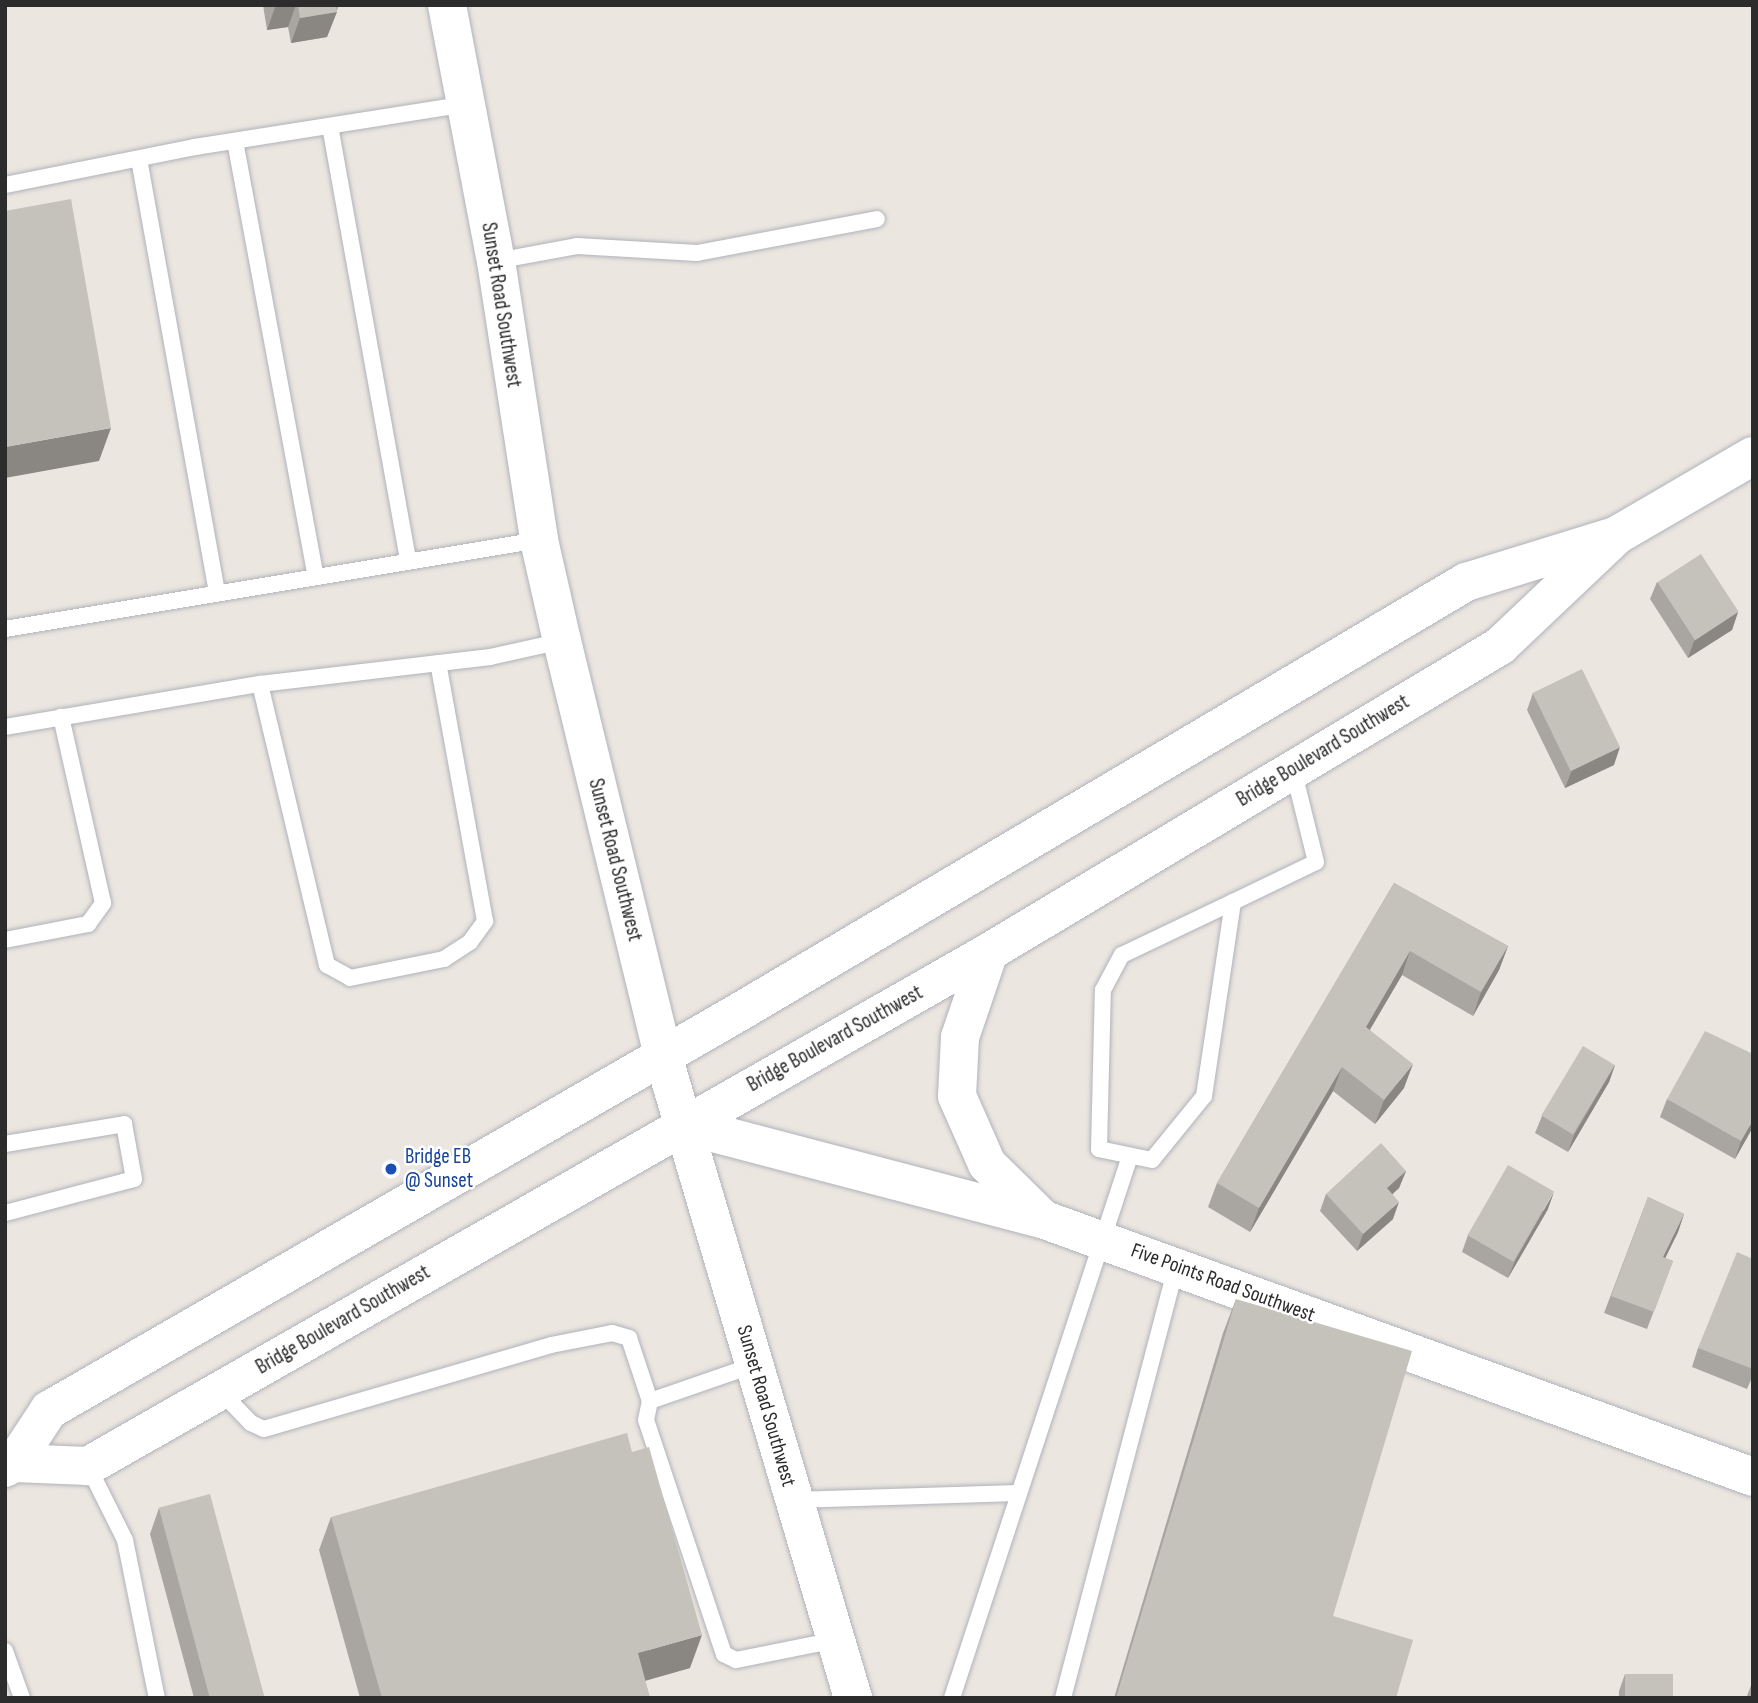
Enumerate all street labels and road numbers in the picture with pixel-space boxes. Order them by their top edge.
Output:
street label: Sunset Road Southwest [476,221,526,389]
street label: Bridge Boulevard Southwest [1232,690,1414,812]
street label: Sunset Road Southwest [583,776,647,944]
street label: Bridge Boulevard Southwest [743,980,927,1098]
street label: Five Points Road Southwest [1128,1238,1318,1328]
street label: Bridge Boulevard Southwest [251,1260,435,1380]
street label: Sunset Road Southwest [731,1322,801,1490]

